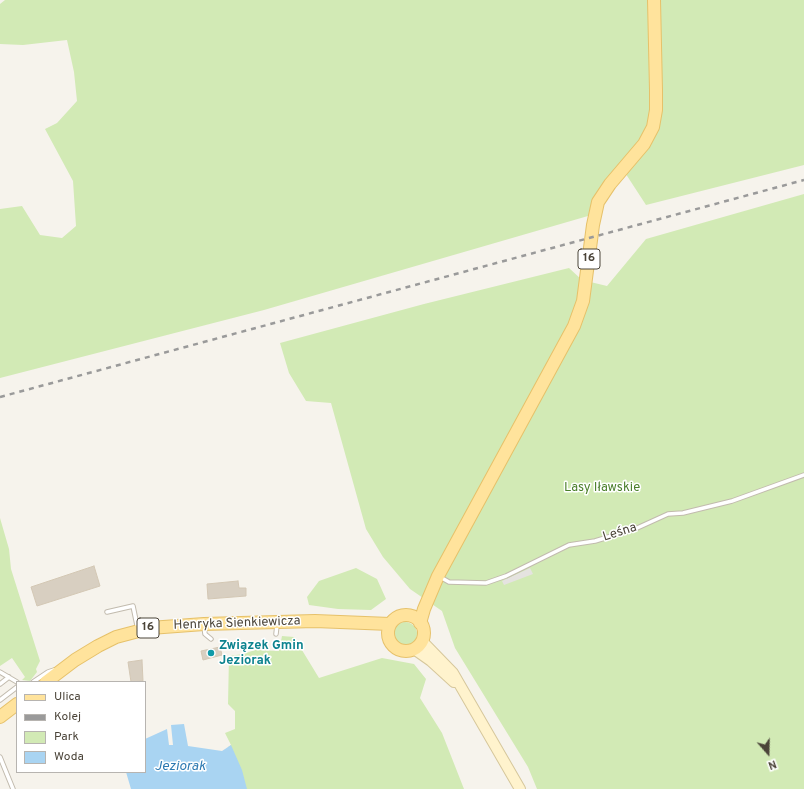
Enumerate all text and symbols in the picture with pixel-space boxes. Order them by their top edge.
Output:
road number: 16 [578,249,600,269]
park label: Lasy Iławskie [564,480,640,496]
street label: Leśna [601,520,639,546]
street label: Henryka Sienkiewicza [173,614,301,634]
road number: 16 [137,618,159,638]
place label: Związek Gmin Jeziorak [219,638,304,669]
marker: Związek Gmin Jeziorak [206,648,216,658]
legend [16,681,146,773]
text: Ulica [54,689,81,705]
text: Kolej [54,709,81,725]
text: Park [54,729,79,745]
north arrow [748,733,788,773]
text: Woda [54,749,84,765]
text: N [766,756,778,772]
water label: Jeziorak [154,759,206,775]

